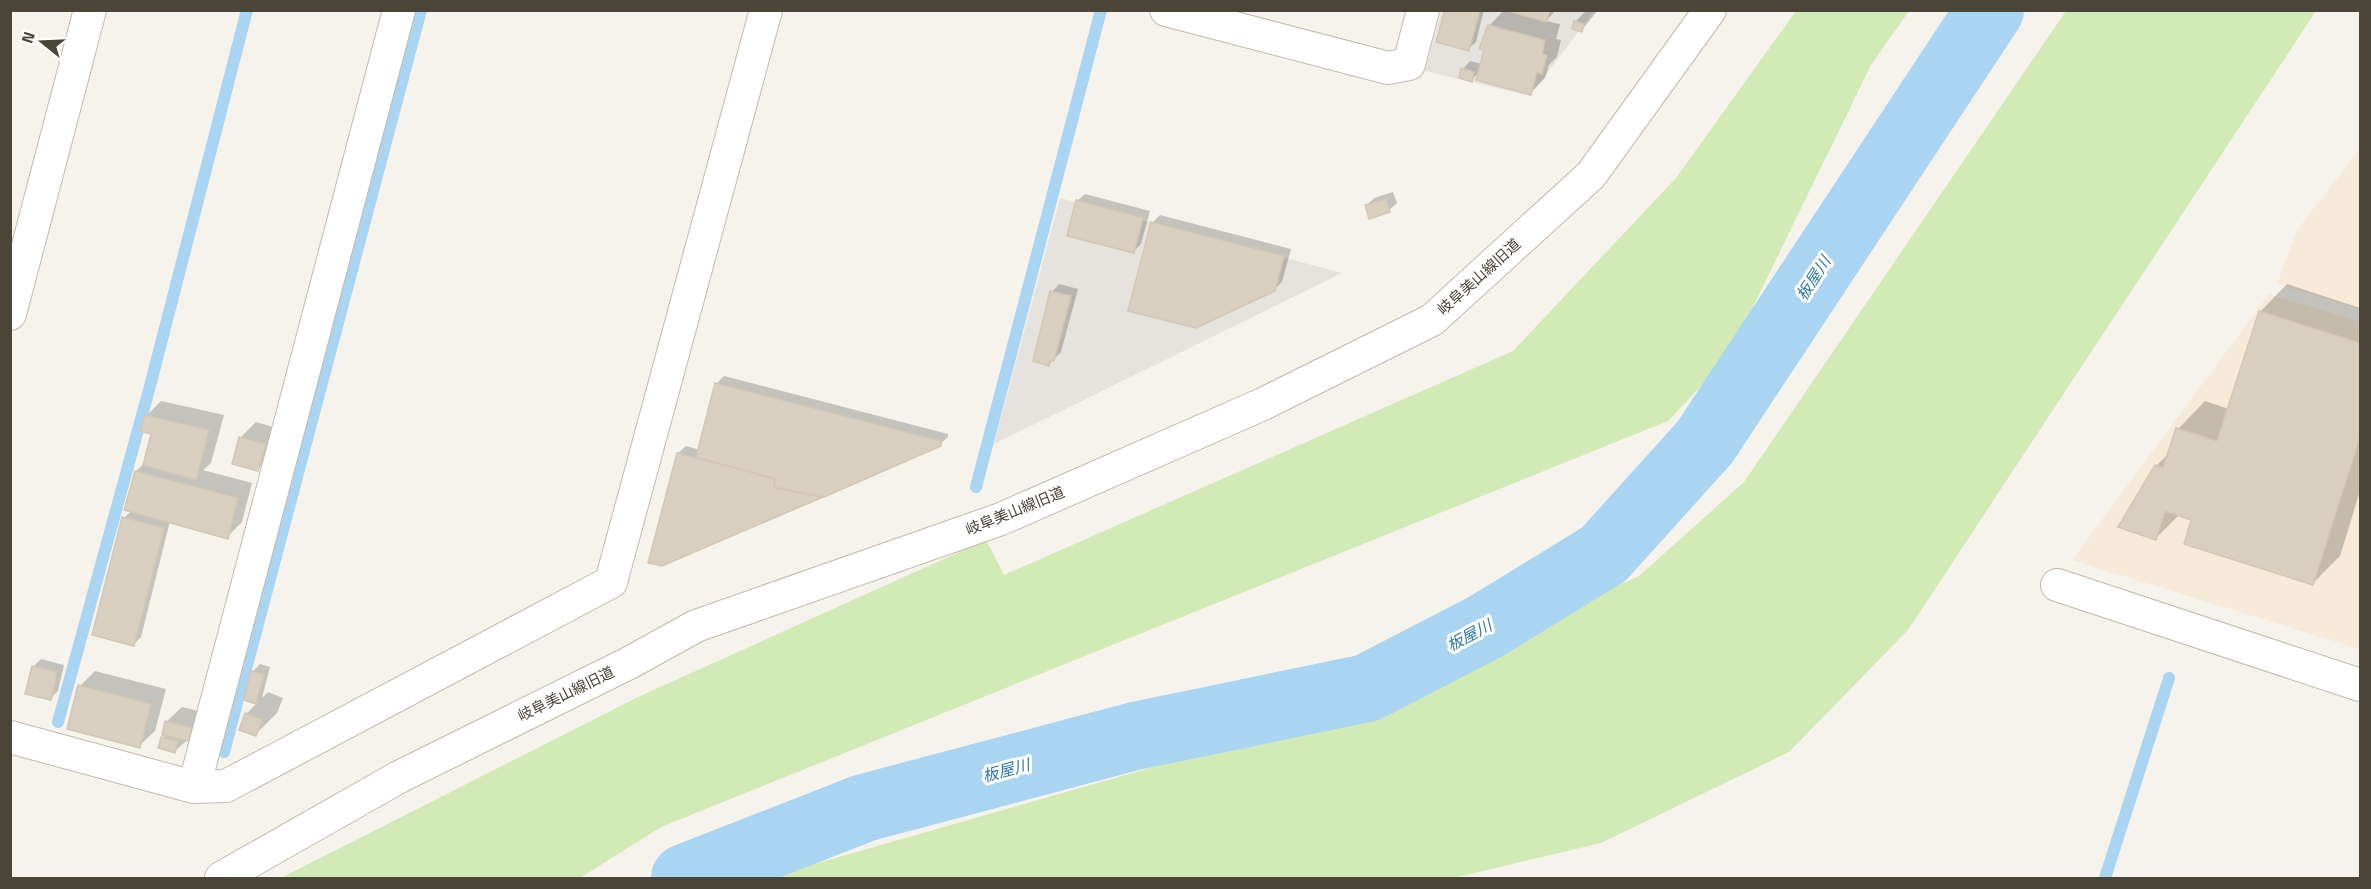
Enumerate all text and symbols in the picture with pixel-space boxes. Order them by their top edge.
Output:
north arrow [12,12,72,72]
text: N [15,28,41,46]
street label: 岐阜美山線旧道 [1432,233,1525,320]
water label: 板屋川 [1790,250,1837,305]
street label: 岐阜美山線旧道 [962,480,1068,541]
water label: 板屋川 [1442,612,1498,657]
street label: 岐阜美山線旧道 [514,660,618,727]
water label: 板屋川 [980,752,1034,788]

